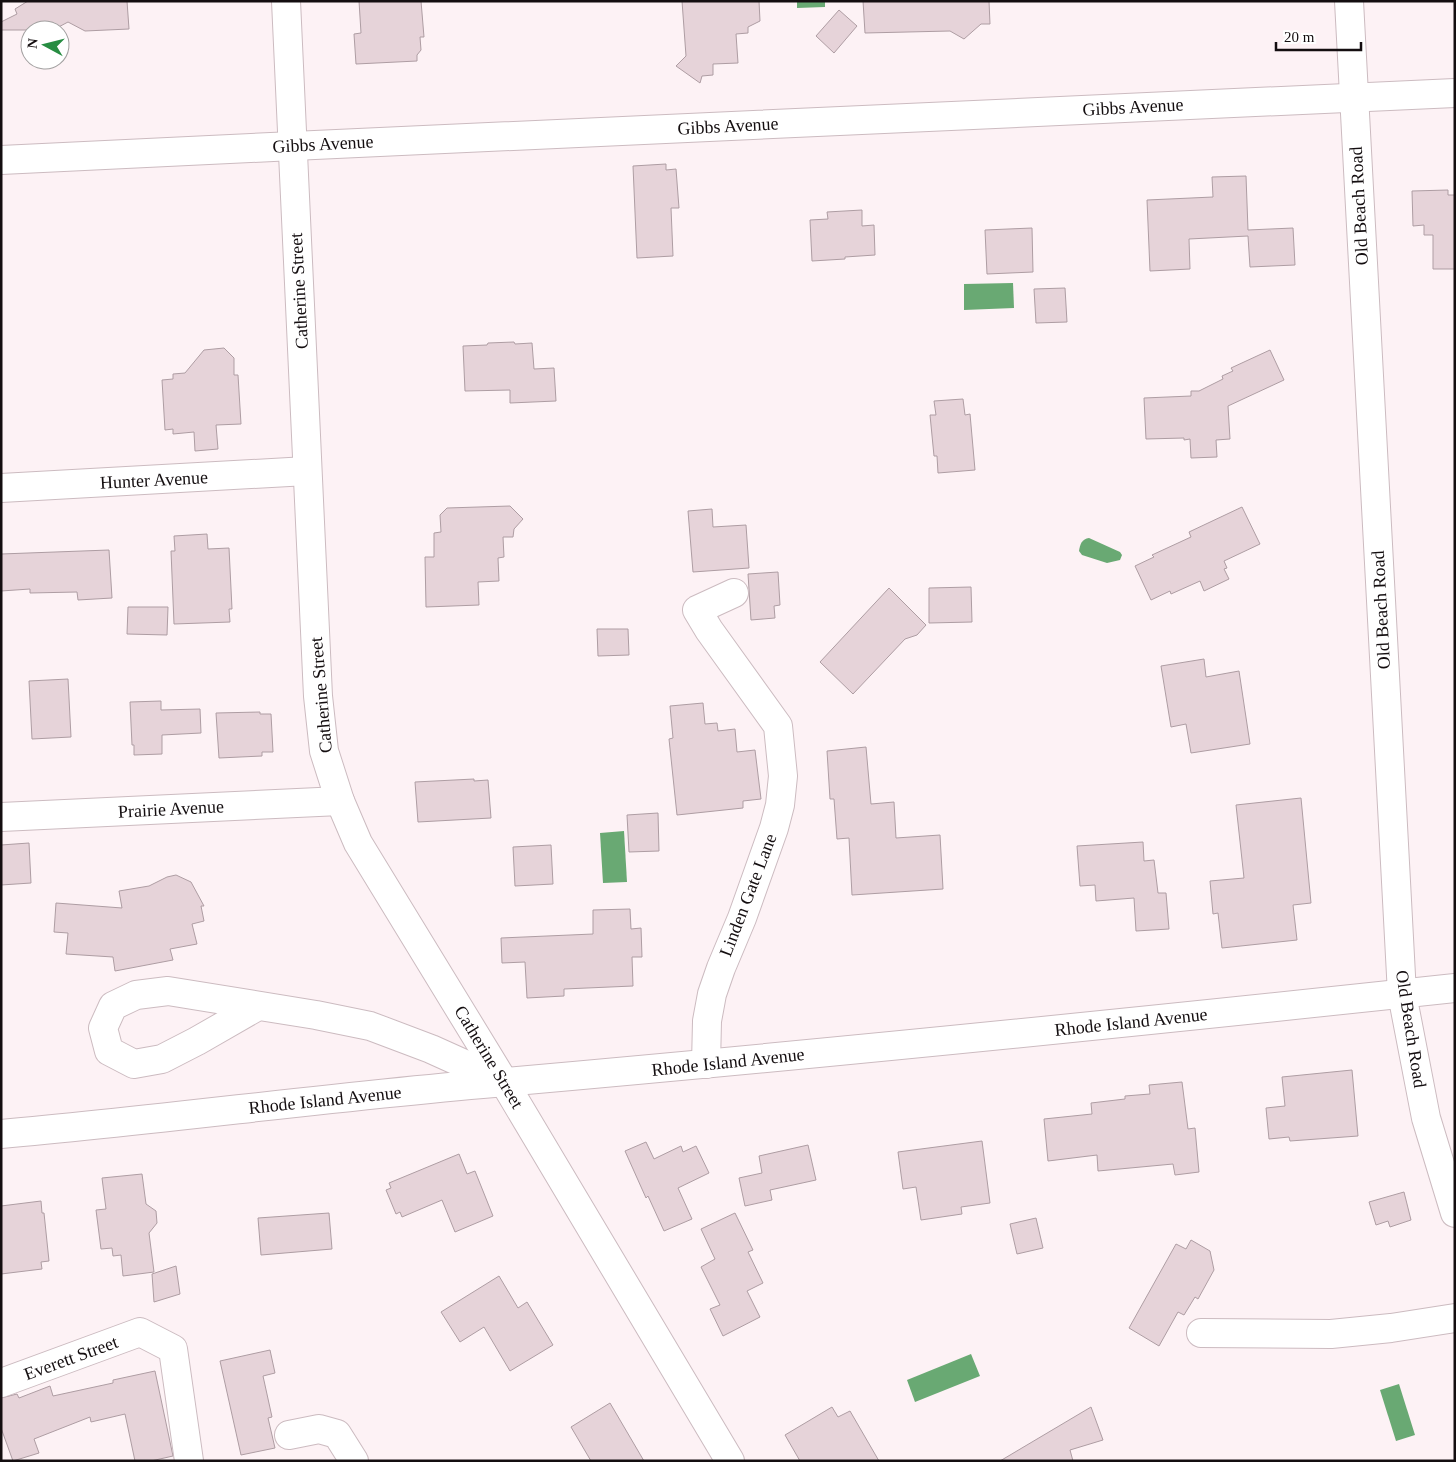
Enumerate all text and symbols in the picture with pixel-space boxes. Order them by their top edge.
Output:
north arrow [20,20,70,70]
scale bar [1276,20,1361,52]
text: 20 m [1284,29,1315,45]
text: N [25,38,41,49]
street label: Gibbs Avenue [1082,94,1184,120]
street label: Gibbs Avenue [677,113,779,139]
street label: Gibbs Avenue [272,131,374,157]
street label: Old Beach Road [1346,146,1372,266]
street label: Catherine Street [286,232,312,350]
street label: Hunter Avenue [99,467,209,493]
street label: Old Beach Road [1368,550,1394,670]
street label: Catherine Street [306,636,336,754]
street label: Prairie Avenue [117,796,225,822]
street label: Linden Gate Lane [715,831,781,959]
street label: Old Beach Road [1392,969,1430,1089]
street label: Catherine Street [450,1002,528,1112]
street label: Rhode Island Avenue [1054,1004,1208,1040]
street label: Rhode Island Avenue [651,1044,805,1080]
street label: Rhode Island Avenue [248,1082,402,1118]
street label: Everett Street [21,1332,121,1384]

